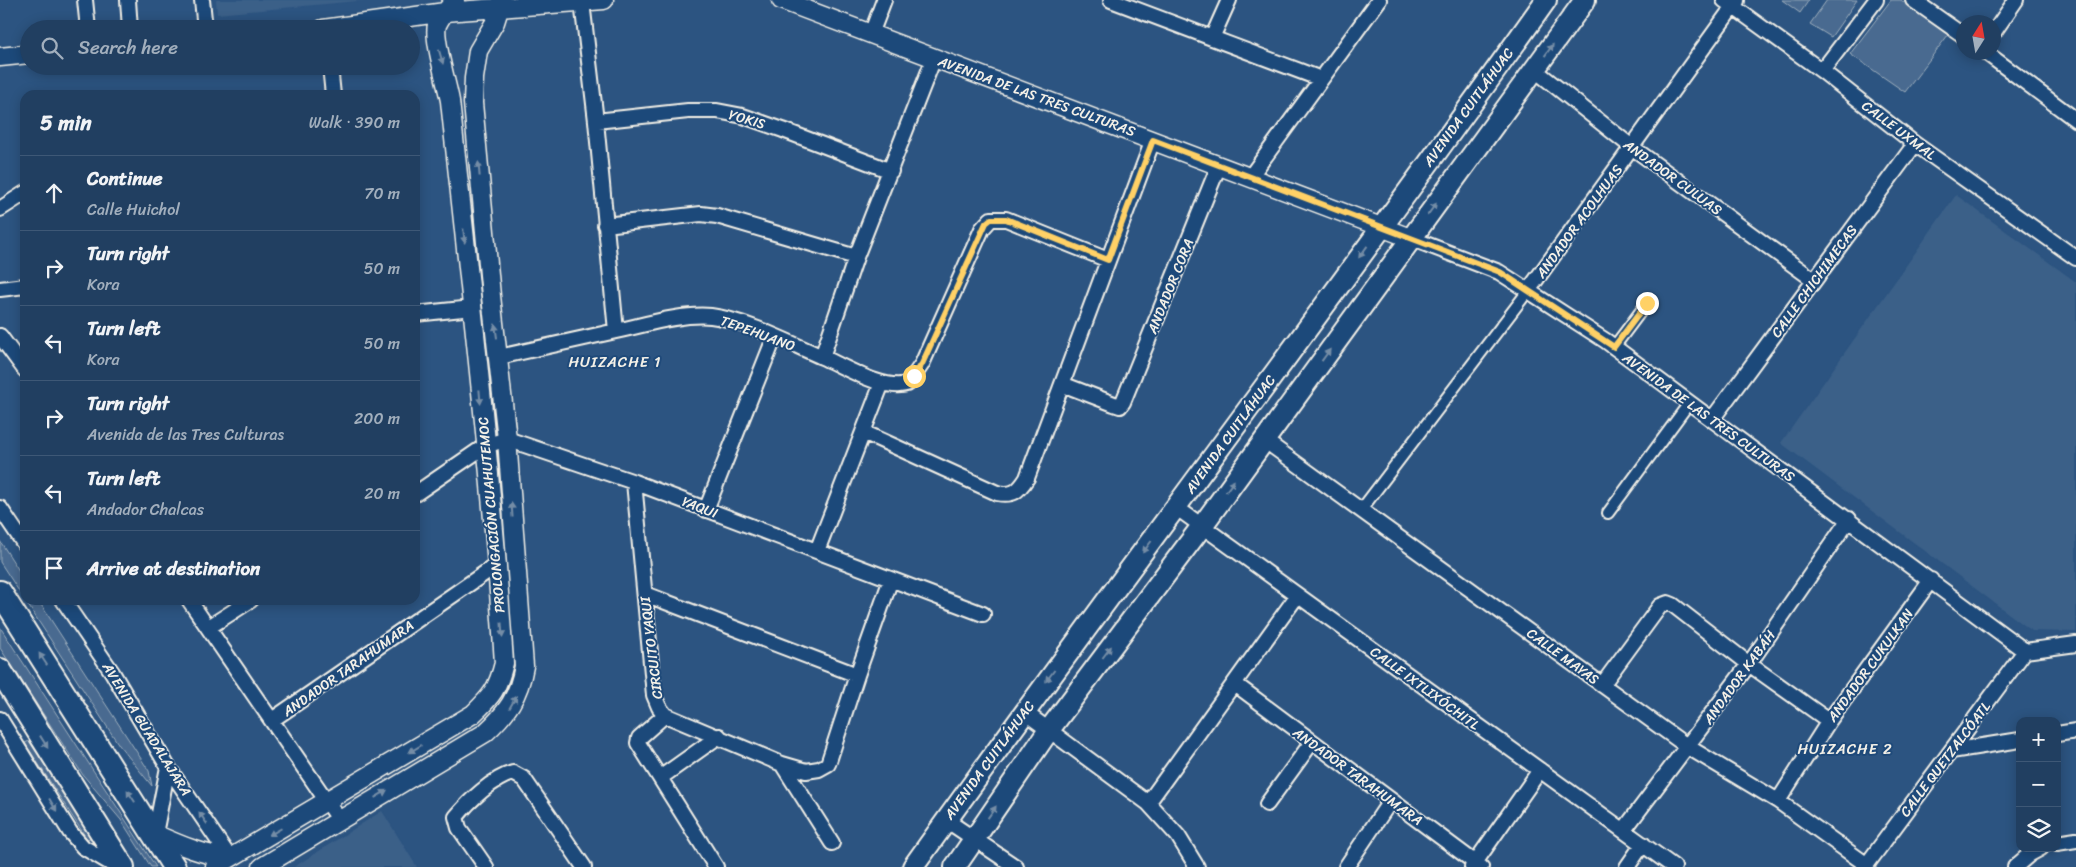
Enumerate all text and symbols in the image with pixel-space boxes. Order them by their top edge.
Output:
north arrow [1956,15,2001,60]
search box [20,20,420,75]
text: Search here [78,31,178,64]
icon: search [38,34,66,62]
street label: AVENIDA CUITLÁHUAC [1416,42,1520,173]
one-way arrow [1544,43,1554,57]
street label: AVENIDA DE LAS TRES CULTURAS [933,49,1139,144]
one-way arrow [437,50,445,65]
street label: CALLE UXMAL [1856,94,1942,167]
street label: YOKIS [726,102,769,137]
text: 5 min [40,104,92,142]
text: Walk · 390 m [309,108,400,137]
street label: ANDADOR CULUAS [1617,132,1728,222]
street label: ANDADOR ACOLHUAS [1529,159,1630,285]
one-way arrow [475,161,483,177]
text: Continue [87,162,163,195]
icon: ahead [40,179,68,207]
text: 70 m [364,179,400,208]
text: Calle Huichol [87,195,180,224]
one-way arrow [1426,203,1437,216]
street label: CALLE CHICHIMECAS [1765,219,1864,343]
one-way arrow [460,228,468,244]
street label: ANDADOR CORA [1140,235,1201,339]
text: Turn right [87,237,169,270]
one-way arrow [1358,245,1368,259]
icon: right [40,254,68,282]
text: 50 m [364,254,400,283]
text: Kora [87,270,119,299]
route end [1636,292,1659,315]
street label: TEPEHUANO [717,308,799,359]
text: Turn left [87,312,160,345]
one-way arrow [492,323,500,339]
icon: left [40,329,68,357]
text: 50 m [364,329,400,358]
text: Kora [87,345,119,374]
street label: AVENIDA DE LAS TRES CULTURAS [1616,345,1801,489]
one-way arrow [1321,348,1331,362]
district label: HUIZACHE 1 [569,349,661,375]
route start [903,365,926,388]
street label: AVENIDA CUITLÁHUAC [1178,369,1282,500]
text: Turn right [87,387,169,420]
one-way arrow [476,390,484,406]
icon: right [40,404,68,432]
text: 200 m [354,404,400,433]
street label: PROLONGACIÓN CUAHUTEMOC [470,415,513,614]
text: Avenida de las Tres Culturas [87,420,284,449]
text: Turn left [87,462,160,495]
icon: left [40,479,68,507]
text: 20 m [364,479,400,508]
one-way arrow [1225,480,1236,493]
street label: YAQUI [678,489,722,526]
text: Andador Chalcas [87,495,204,524]
one-way arrow [508,502,516,518]
one-way arrow [1142,540,1153,553]
text: Arrive at destination [87,552,260,585]
icon: arrive [40,554,68,582]
street label: CIRCUITO YAQUI [633,594,670,701]
street label: ANDADOR CUKULKAN [1820,603,1920,728]
street label: ANDADOR TARAHUMARA [277,614,419,724]
street label: CALLE MAYAS [1521,621,1605,692]
one-way arrow [499,623,507,639]
street label: ANDADOR KABÁH [1696,625,1782,731]
street label: CALLE IXTLIXÓCHITL [1364,640,1485,737]
one-way arrow [1102,646,1113,659]
one-way arrow [38,652,48,666]
street label: AVENIDA GUADALAJARA [95,656,198,801]
one-way arrow [1044,669,1055,682]
one-way arrow [508,695,517,709]
street label: AVENIDA CUITLÁHUAC [937,695,1041,826]
street label: CALLE QUETZALCÓATL [1893,696,1998,822]
map controls [2016,717,2061,852]
button: + [2016,717,2061,762]
street label: ANDADOR TARAHUMARA [1287,720,1428,832]
one-way arrow [40,735,49,748]
district label: HUIZACHE 2 [1797,736,1893,762]
one-way arrow [408,745,421,754]
button: − [2016,762,2061,807]
one-way arrow [126,789,135,802]
one-way arrow [374,790,388,799]
one-way arrow [49,799,58,812]
one-way arrow [987,806,997,819]
button: layers [2016,807,2061,852]
one-way arrow [198,811,208,825]
one-way arrow [268,828,281,837]

